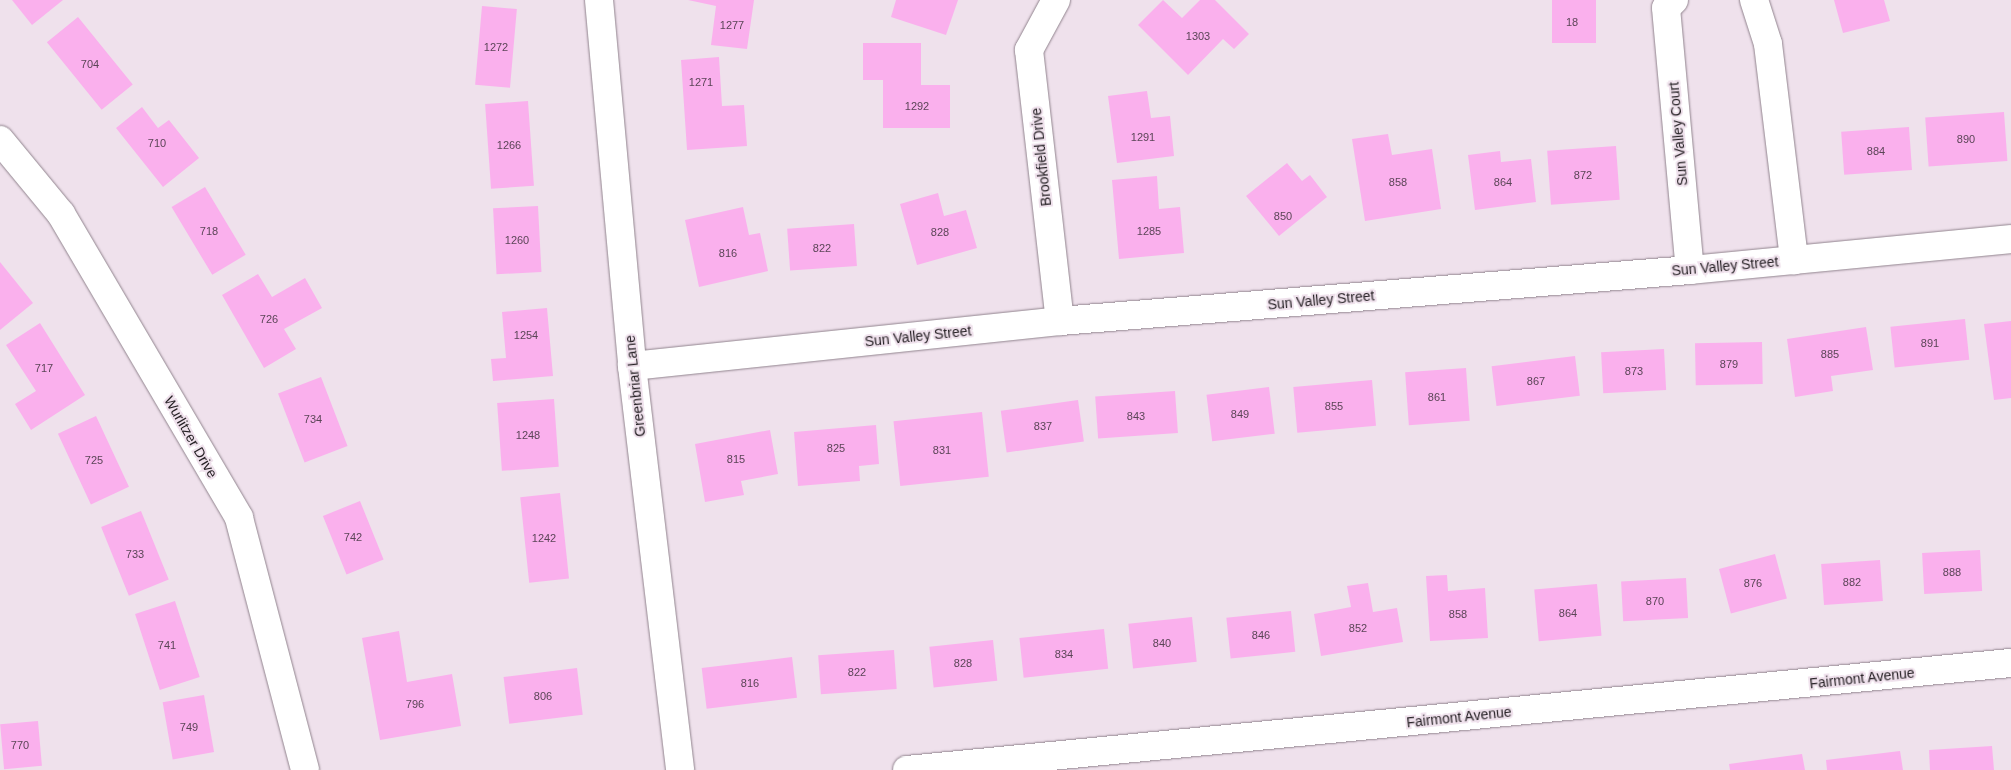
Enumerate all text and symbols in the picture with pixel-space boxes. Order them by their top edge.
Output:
house number: 18 [1566,15,1578,29]
house number: 1277 [720,18,744,32]
house number: 1303 [1186,29,1210,43]
house number: 1272 [484,40,508,54]
house number: 704 [81,57,99,71]
house number: 1271 [689,75,713,89]
street label: Sun Valley Court [1665,81,1691,187]
house number: 1292 [905,99,929,113]
street label: Brookfield Drive [1027,107,1055,207]
house number: 1291 [1131,130,1155,144]
house number: 890 [1957,132,1975,146]
house number: 710 [148,136,166,150]
house number: 1266 [497,138,521,152]
house number: 884 [1867,144,1885,158]
house number: 872 [1574,168,1592,182]
house number: 858 [1389,175,1407,189]
house number: 864 [1494,175,1512,189]
house number: 850 [1274,209,1292,223]
house number: 718 [200,224,218,238]
house number: 1285 [1137,224,1161,238]
house number: 828 [931,225,949,239]
house number: 1260 [505,233,529,247]
house number: 822 [813,241,831,255]
house number: 816 [719,246,737,260]
street label: Sun Valley Street [1671,253,1779,279]
street label: Sun Valley Street [1267,287,1375,313]
house number: 726 [260,312,278,326]
street label: Sun Valley Street [864,322,972,350]
house number: 1254 [514,328,538,342]
street label: Greenbriar Lane [621,334,649,438]
house number: 891 [1921,336,1939,350]
house number: 885 [1821,347,1839,361]
house number: 879 [1720,357,1738,371]
house number: 717 [35,361,53,375]
house number: 873 [1625,364,1643,378]
house number: 867 [1527,374,1545,388]
house number: 861 [1428,390,1446,404]
street label: Wurlitzer Drive [161,393,221,481]
house number: 855 [1325,399,1343,413]
house number: 849 [1231,407,1249,421]
house number: 843 [1127,409,1145,423]
house number: 734 [304,412,322,426]
house number: 837 [1034,419,1052,433]
house number: 1248 [516,428,540,442]
house number: 825 [827,441,845,455]
house number: 831 [933,443,951,457]
house number: 815 [727,452,745,466]
house number: 725 [85,453,103,467]
house number: 742 [344,530,362,544]
house number: 1242 [532,531,556,545]
house number: 733 [126,547,144,561]
house number: 888 [1943,565,1961,579]
house number: 882 [1843,575,1861,589]
house number: 876 [1744,576,1762,590]
house number: 870 [1646,594,1664,608]
house number: 864 [1559,606,1577,620]
house number: 858 [1449,607,1467,621]
house number: 852 [1349,621,1367,635]
house number: 846 [1252,628,1270,642]
house number: 840 [1153,636,1171,650]
house number: 741 [158,638,176,652]
house number: 834 [1055,647,1073,661]
house number: 828 [954,656,972,670]
street label: Fairmont Avenue [1808,664,1916,692]
house number: 822 [848,665,866,679]
house number: 816 [741,676,759,690]
house number: 806 [534,689,552,703]
house number: 796 [406,697,424,711]
street label: Fairmont Avenue [1405,703,1513,731]
house number: 749 [180,720,198,734]
house number: 770 [11,738,29,752]

